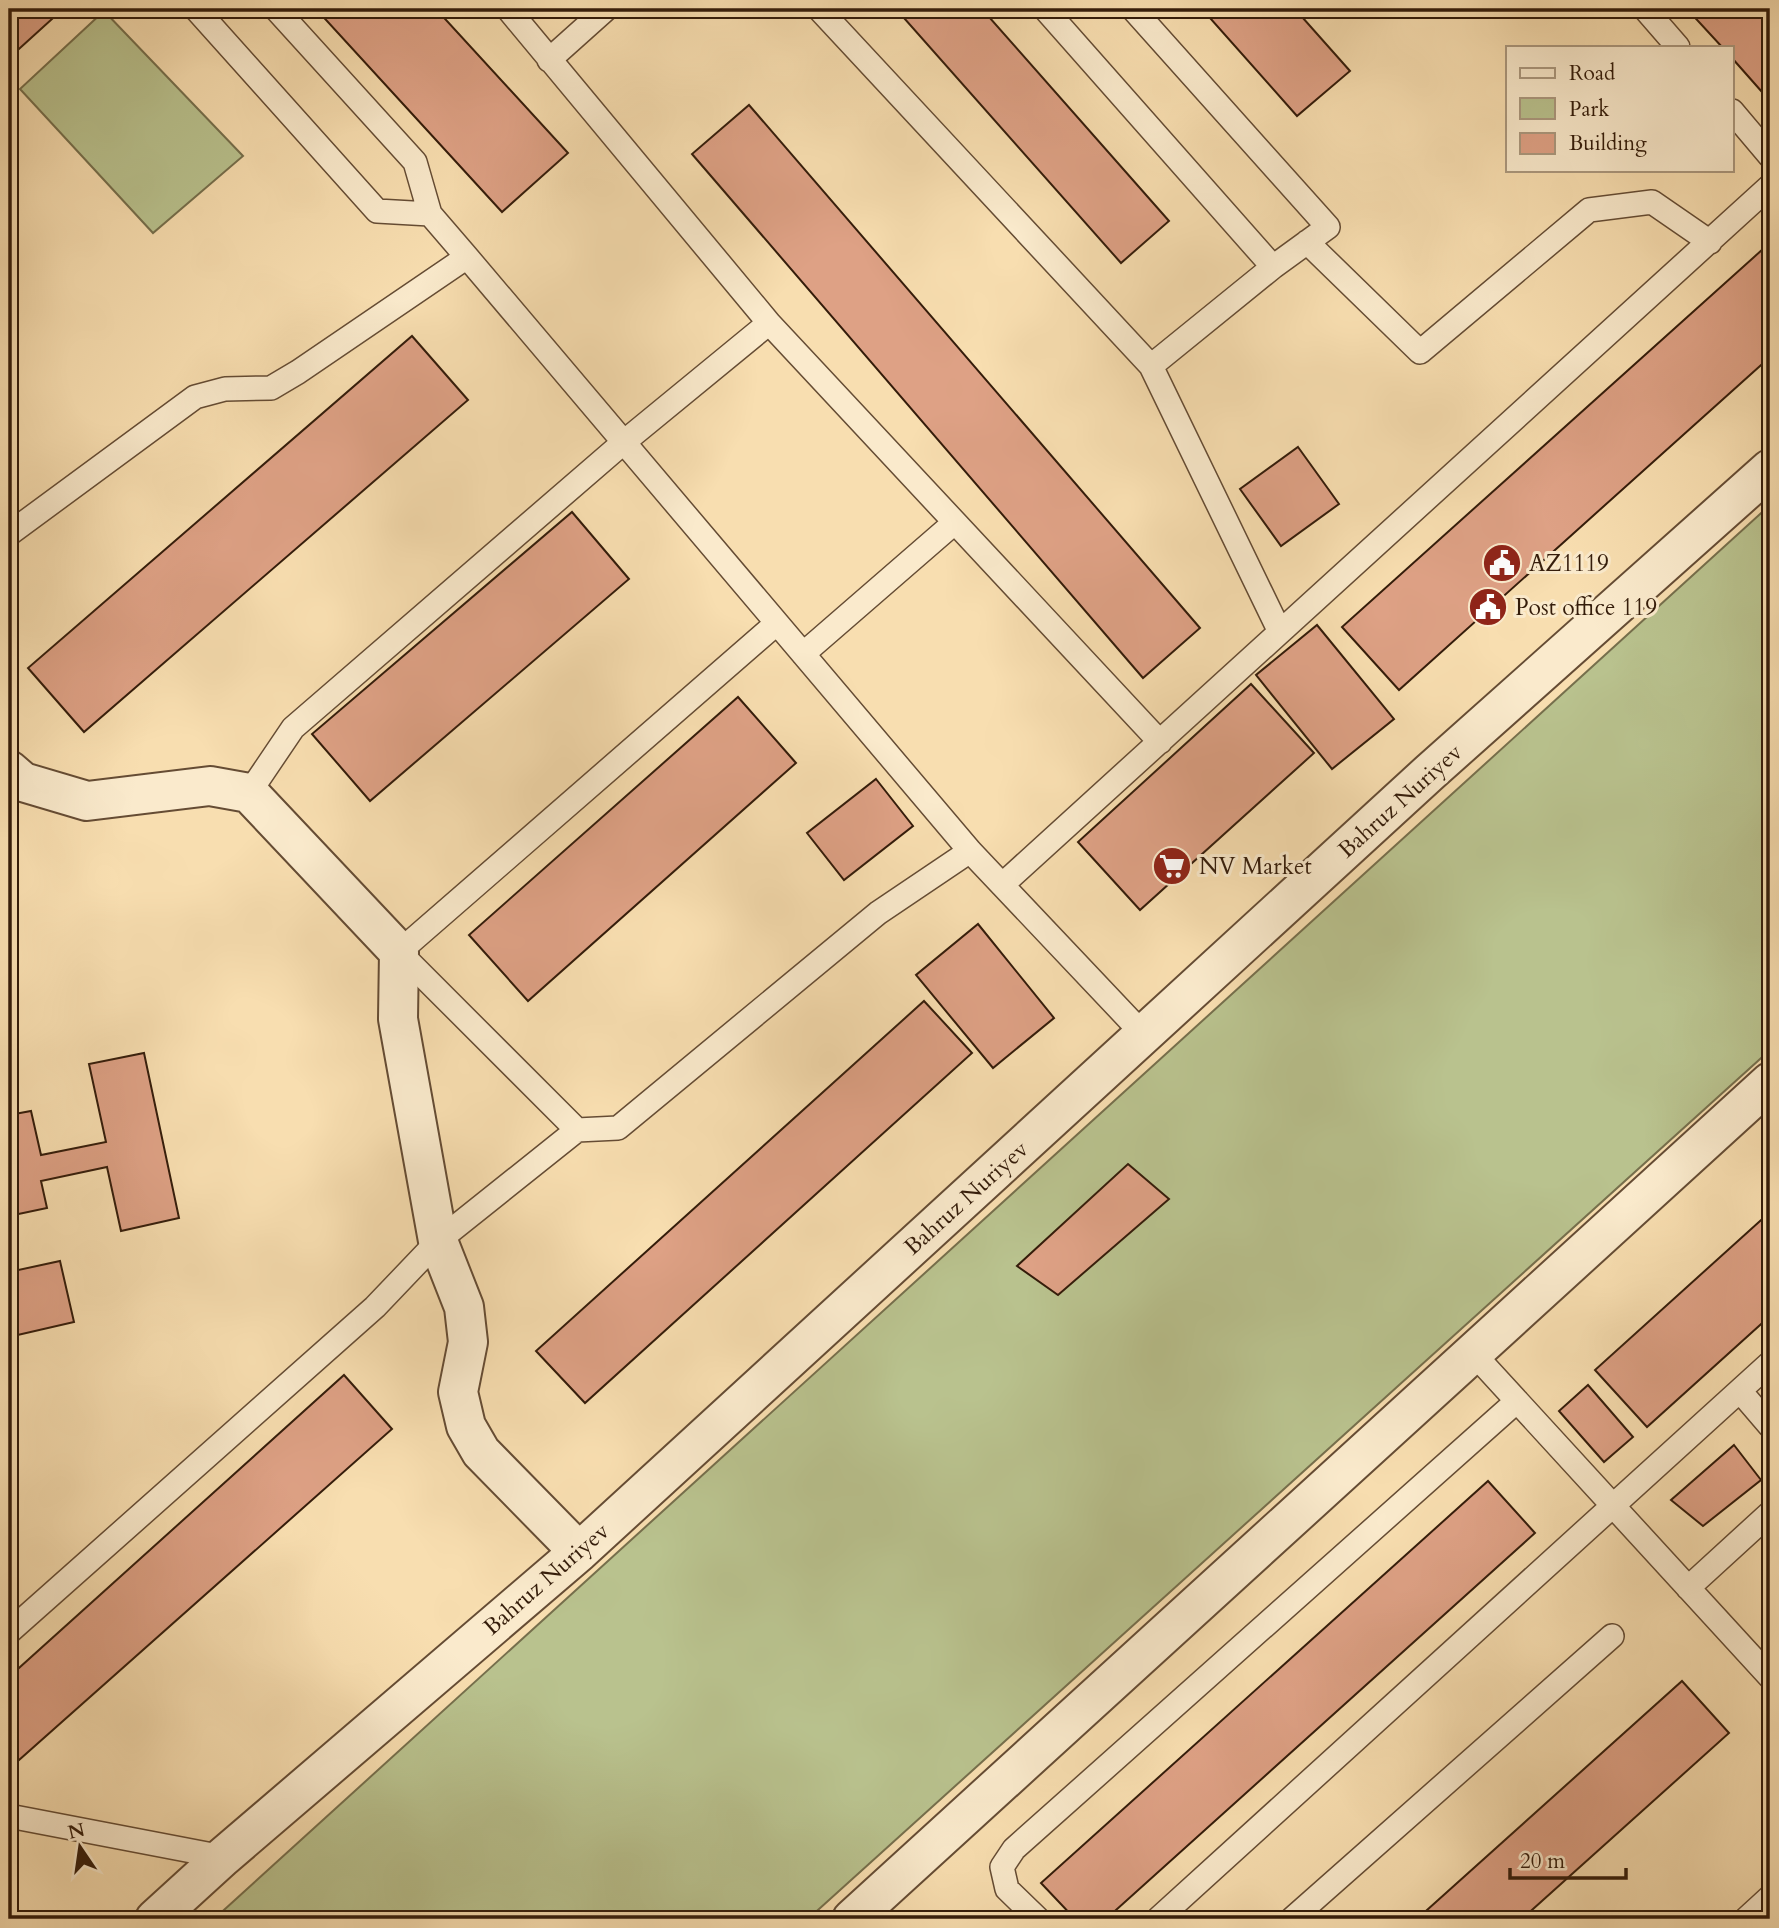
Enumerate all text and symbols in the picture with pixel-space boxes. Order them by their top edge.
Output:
legend [1506,46,1734,172]
text: Road [1569,59,1615,88]
text: Park [1569,95,1610,124]
text: Building [1569,129,1647,158]
public building icon: AZ1119 [1481,542,1523,584]
place label: AZ1119 [1529,548,1609,579]
public building icon: Post office 119 [1467,586,1509,628]
place label: Post office 119 [1515,592,1657,623]
street label: Bahruz Nuriyev [1331,737,1469,865]
supermarket icon: NV Market [1151,845,1193,887]
place label: NV Market [1199,851,1312,882]
street label: Bahruz Nuriyev [897,1134,1035,1262]
street label: Bahruz Nuriyev [477,1516,616,1642]
north arrow [46,1812,116,1882]
text: N [65,1817,88,1846]
scale bar [1510,1837,1625,1881]
text: 20 m [1520,1847,1565,1876]

